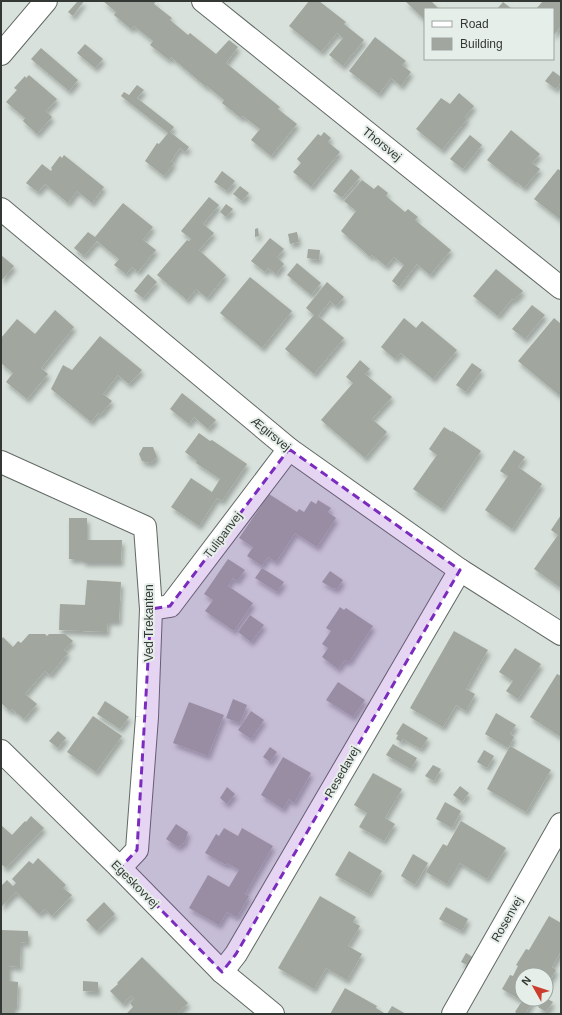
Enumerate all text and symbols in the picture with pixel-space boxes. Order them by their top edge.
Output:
legend [424,8,554,60]
text: Road [460,17,489,31]
text: Building [460,37,503,51]
street label: Thorsvej [360,124,404,164]
street label: Ægirsvej [248,414,294,454]
street label: Tulipanvej [201,509,245,561]
street label: Ved Trekanten [142,584,156,662]
street label: Resedavej [322,744,362,800]
street label: Egeskovvej [108,857,162,911]
street label: Rosenvej [488,894,526,944]
north arrow [514,967,554,1007]
text: N [519,974,533,988]

